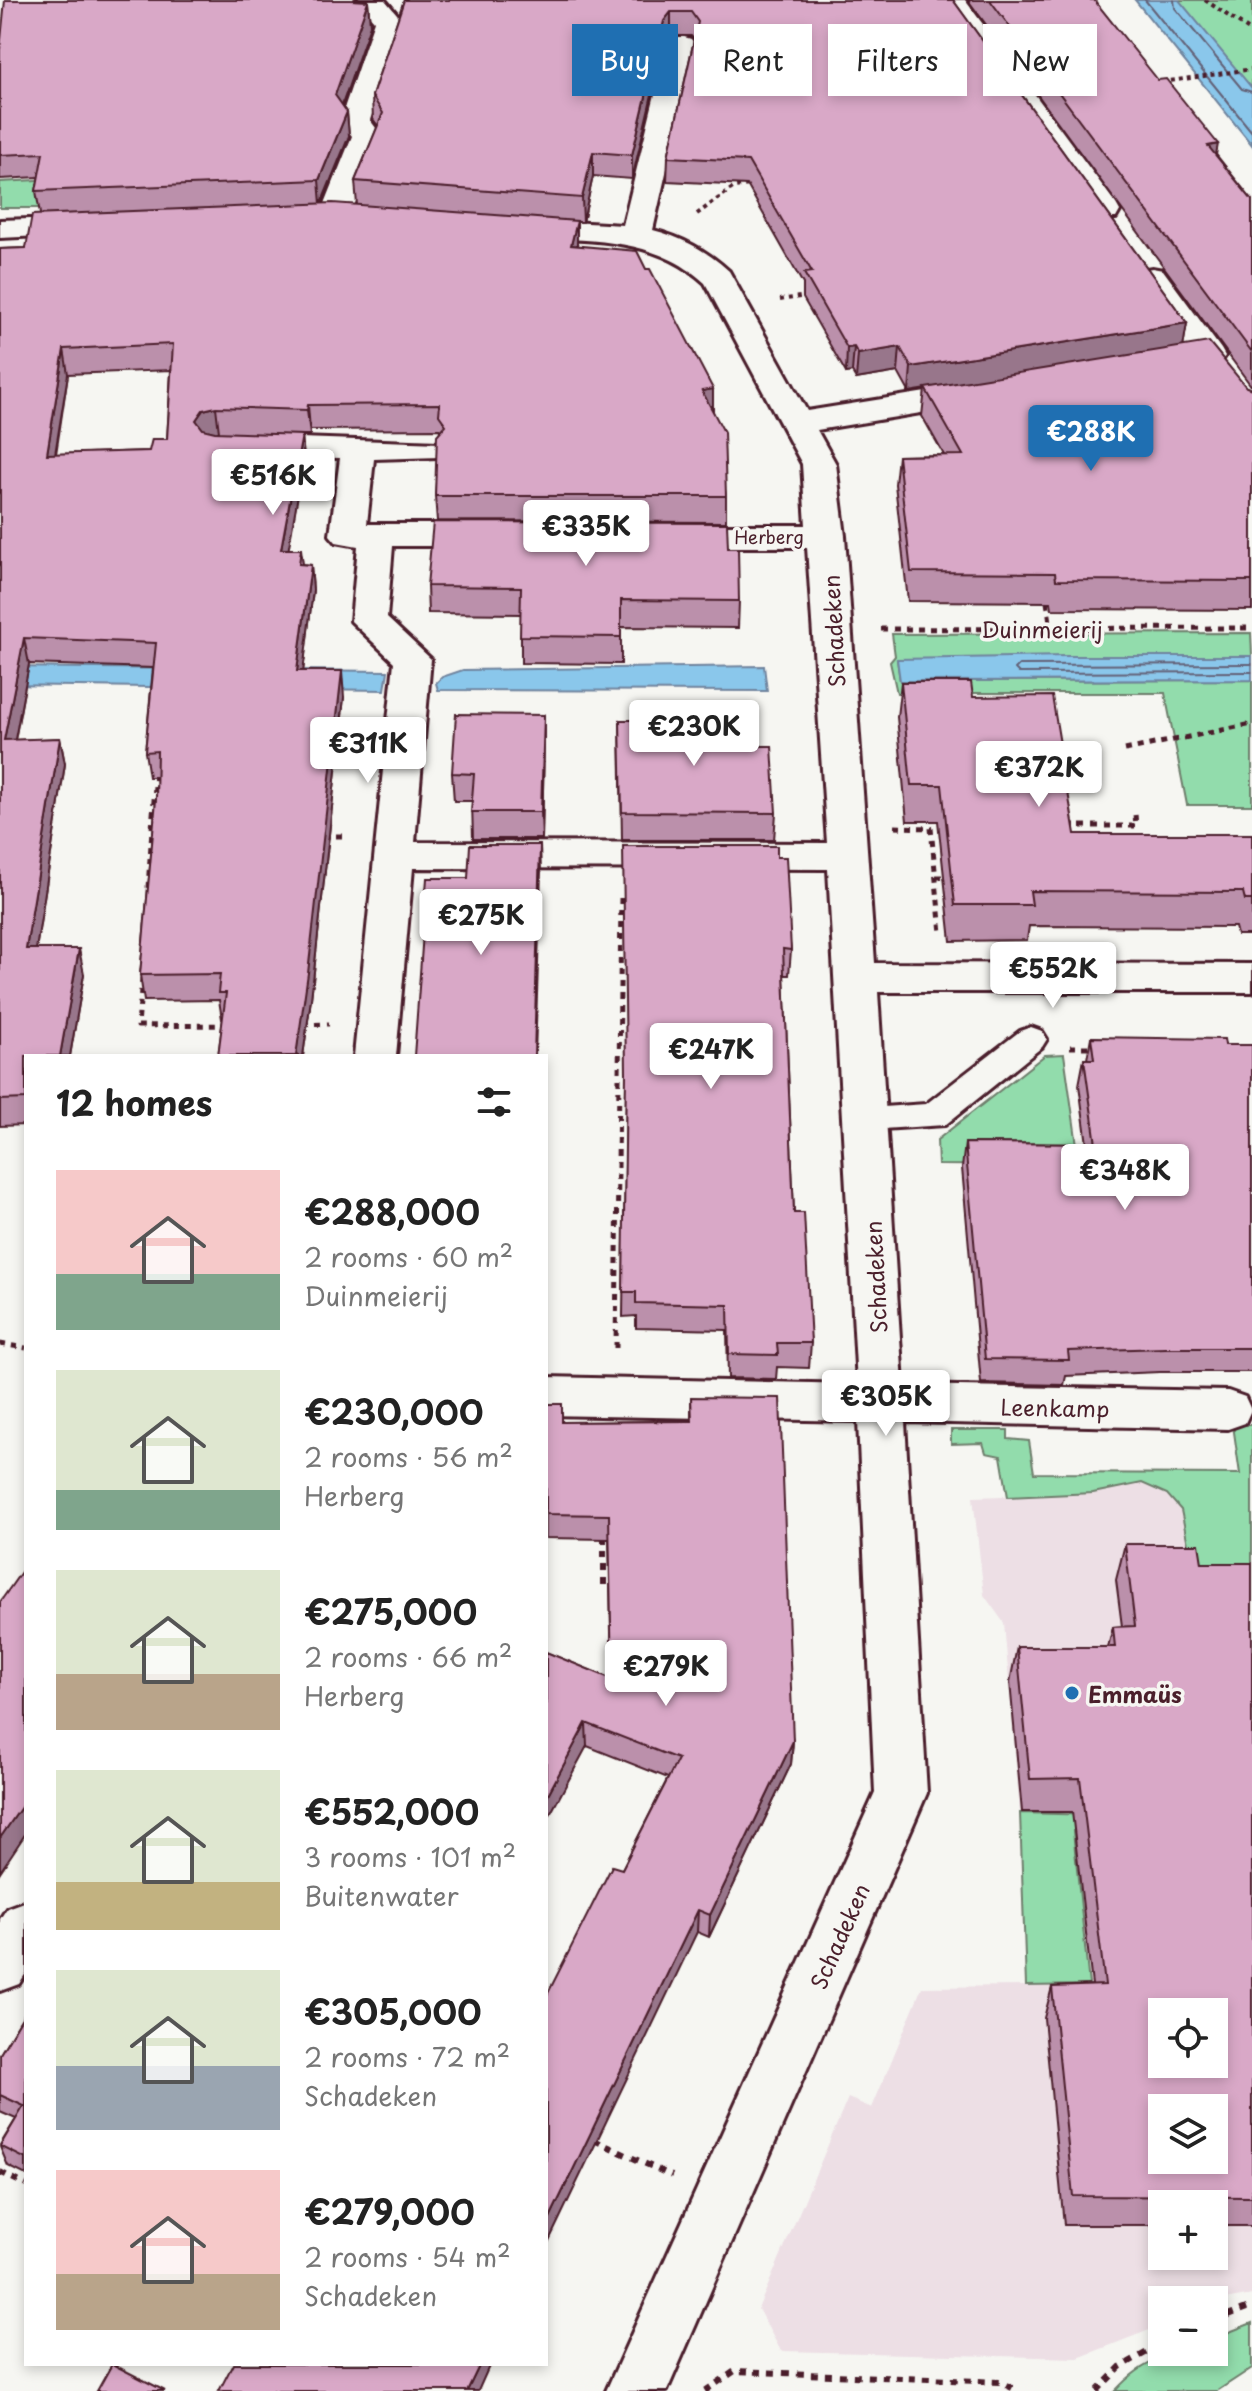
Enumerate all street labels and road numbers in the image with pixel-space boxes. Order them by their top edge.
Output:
street label: Herberg [734,523,804,550]
street label: Schadeken [814,574,852,688]
street label: Duinmeierij [981,612,1103,645]
street label: Schadeken [856,1220,894,1334]
street label: Leenkamp [1000,1390,1110,1424]
street label: Schadeken [801,1878,877,1994]

